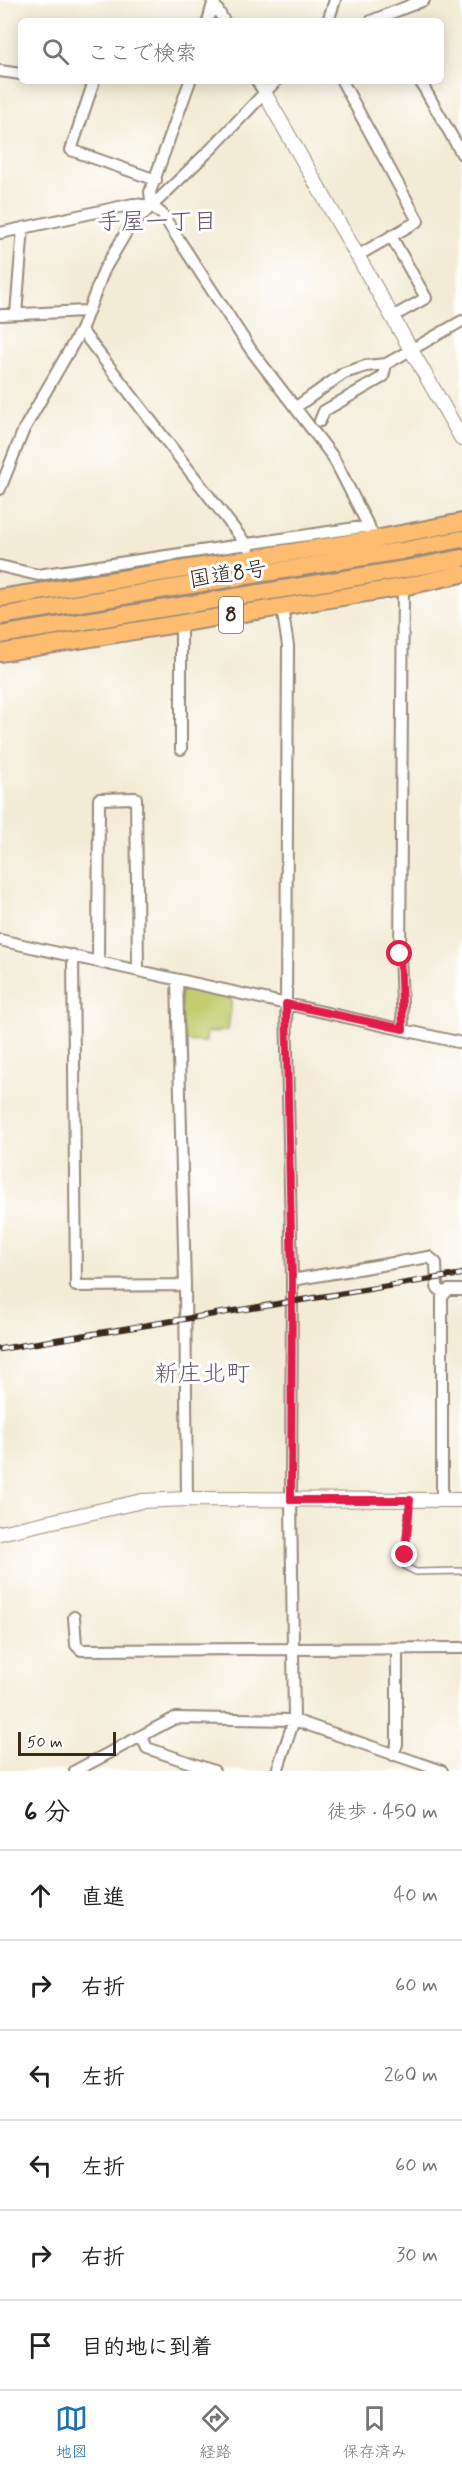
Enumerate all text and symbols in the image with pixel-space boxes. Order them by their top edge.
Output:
search box [18,18,444,84]
icon: search [39,35,72,68]
text: ここで検索 [87,40,197,68]
district label: 手屋一丁目 [97,207,217,238]
street label: 国道8号 [187,555,269,595]
road number: 8 [219,597,243,633]
route start [386,940,412,966]
district label: 新庄北町 [154,1359,250,1390]
route end [391,1541,417,1567]
scale bar [18,1729,116,1756]
text: 50 m [27,1732,63,1753]
text: 6 分 [24,1796,70,1830]
text: 徒歩 · 450 m [327,1799,438,1826]
icon: ahead [24,1879,57,1912]
text: 40 m [394,1882,438,1909]
text: 直進 [81,1884,125,1912]
icon: right [24,1969,57,2002]
text: 60 m [395,1972,438,1999]
text: 右折 [81,1974,125,2002]
icon: left [24,2059,57,2092]
text: 260 m [384,2062,438,2089]
text: 左折 [81,2064,125,2092]
icon: left [24,2149,57,2182]
text: 60 m [395,2152,438,2179]
text: 左折 [81,2154,125,2182]
icon: right [24,2239,57,2272]
text: 30 m [396,2242,438,2269]
text: 右折 [81,2244,125,2272]
icon: arrive [24,2329,57,2362]
text: 目的地に到着 [81,2334,213,2362]
tab: 地図 [55,2402,88,2463]
tab: 経路 [199,2402,232,2463]
tab: 保存済み [343,2402,407,2463]

